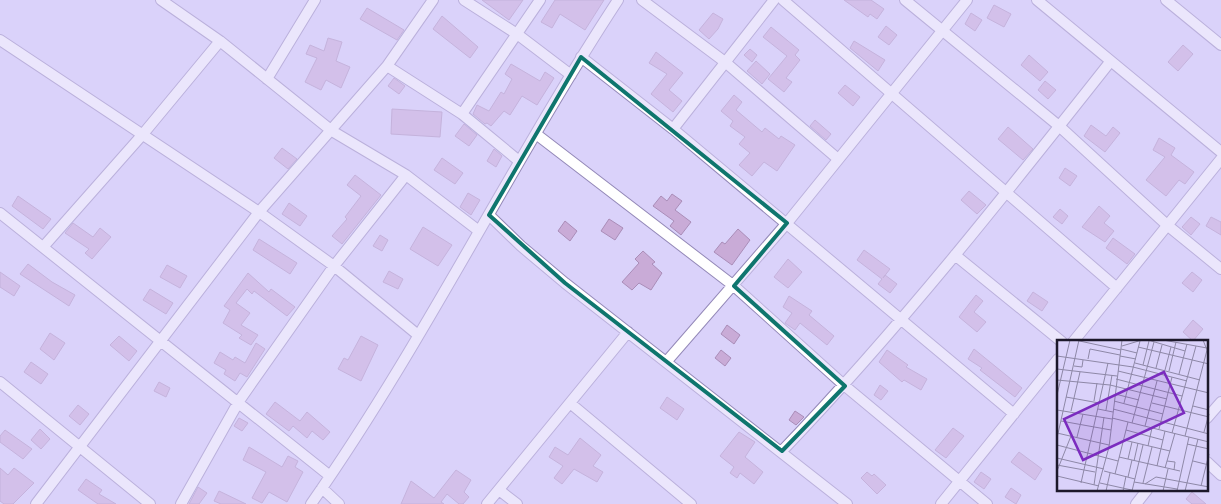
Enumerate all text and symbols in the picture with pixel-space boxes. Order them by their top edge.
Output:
inset map [1057,340,1208,492]

